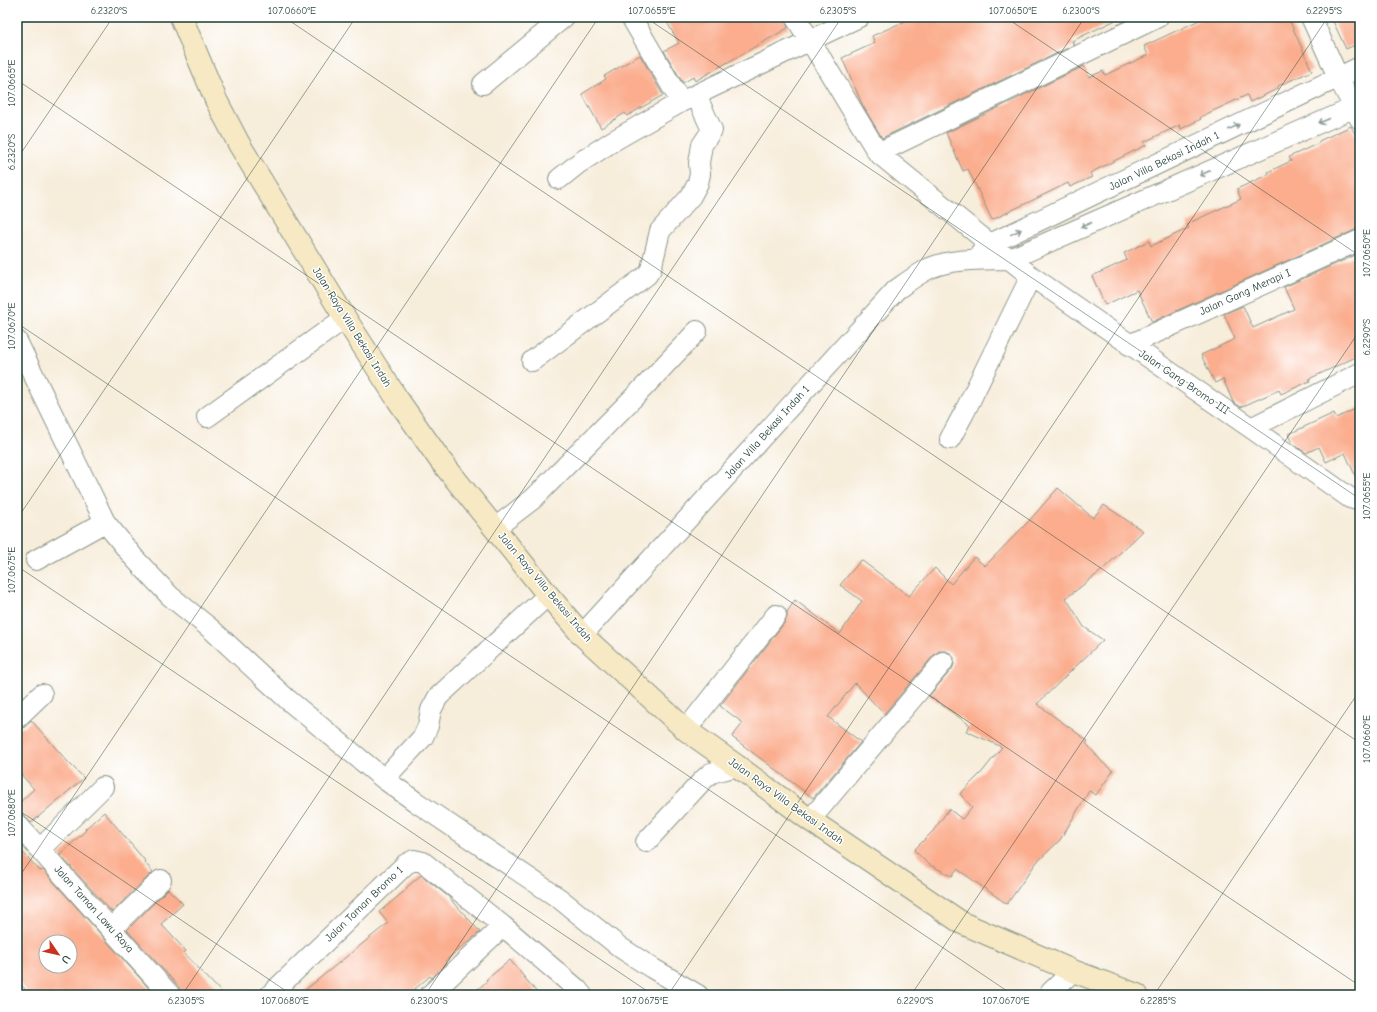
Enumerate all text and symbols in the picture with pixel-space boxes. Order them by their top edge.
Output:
text: 6.2320°S [91,5,128,17]
text: 107.0660°E [268,5,316,17]
text: 107.0655°E [628,5,676,17]
text: 6.2305°S [820,5,857,17]
text: 107.0650°E [989,5,1037,17]
text: 6.2300°S [1062,5,1100,17]
text: 6.2295°S [1306,5,1343,17]
text: 107.0665°E [6,59,18,107]
one-way arrow [1319,117,1331,125]
one-way arrow [1228,123,1240,130]
street label: Jalan Villa Bekasi Indah 1 [1107,129,1221,193]
text: 6.2320°S [6,133,18,170]
one-way arrow [1200,170,1212,177]
one-way arrow [1081,222,1093,229]
one-way arrow [1009,228,1021,235]
text: 107.0650°E [1361,229,1373,277]
street label: Jalan Raya Villa Bekasi Indah [310,265,394,389]
street label: Jalan Gang Merapi I [1197,266,1293,318]
text: 107.0670°E [6,302,18,350]
text: 6.2290°S [1361,318,1373,355]
street label: Jalan Gang Bromo III [1136,347,1232,417]
street label: Jalan Villa Bekasi Indah 1 [722,383,812,481]
text: 107.0655°E [1361,472,1373,520]
street label: Jalan Raya Villa Bekasi Indah [495,530,595,644]
text: 107.0675°E [6,547,18,593]
text: 107.0660°E [1361,715,1373,763]
street label: Jalan Raya Villa Bekasi Indah [726,755,846,847]
text: 107.0680°E [6,789,18,837]
street label: Jalan Taman Lawu Raya [51,863,137,955]
street label: Jalan Taman Bromo 1 [322,863,406,945]
north arrow [38,934,78,974]
text: U [58,953,73,966]
text: 6.2305°S [168,995,205,1007]
text: 107.0680°E [261,995,309,1007]
text: 6.2300°S [410,995,448,1007]
text: 107.0675°E [622,995,668,1007]
text: 6.2290°S [897,995,934,1007]
text: 107.0670°E [982,995,1030,1007]
text: 6.2285°S [1140,995,1176,1007]

